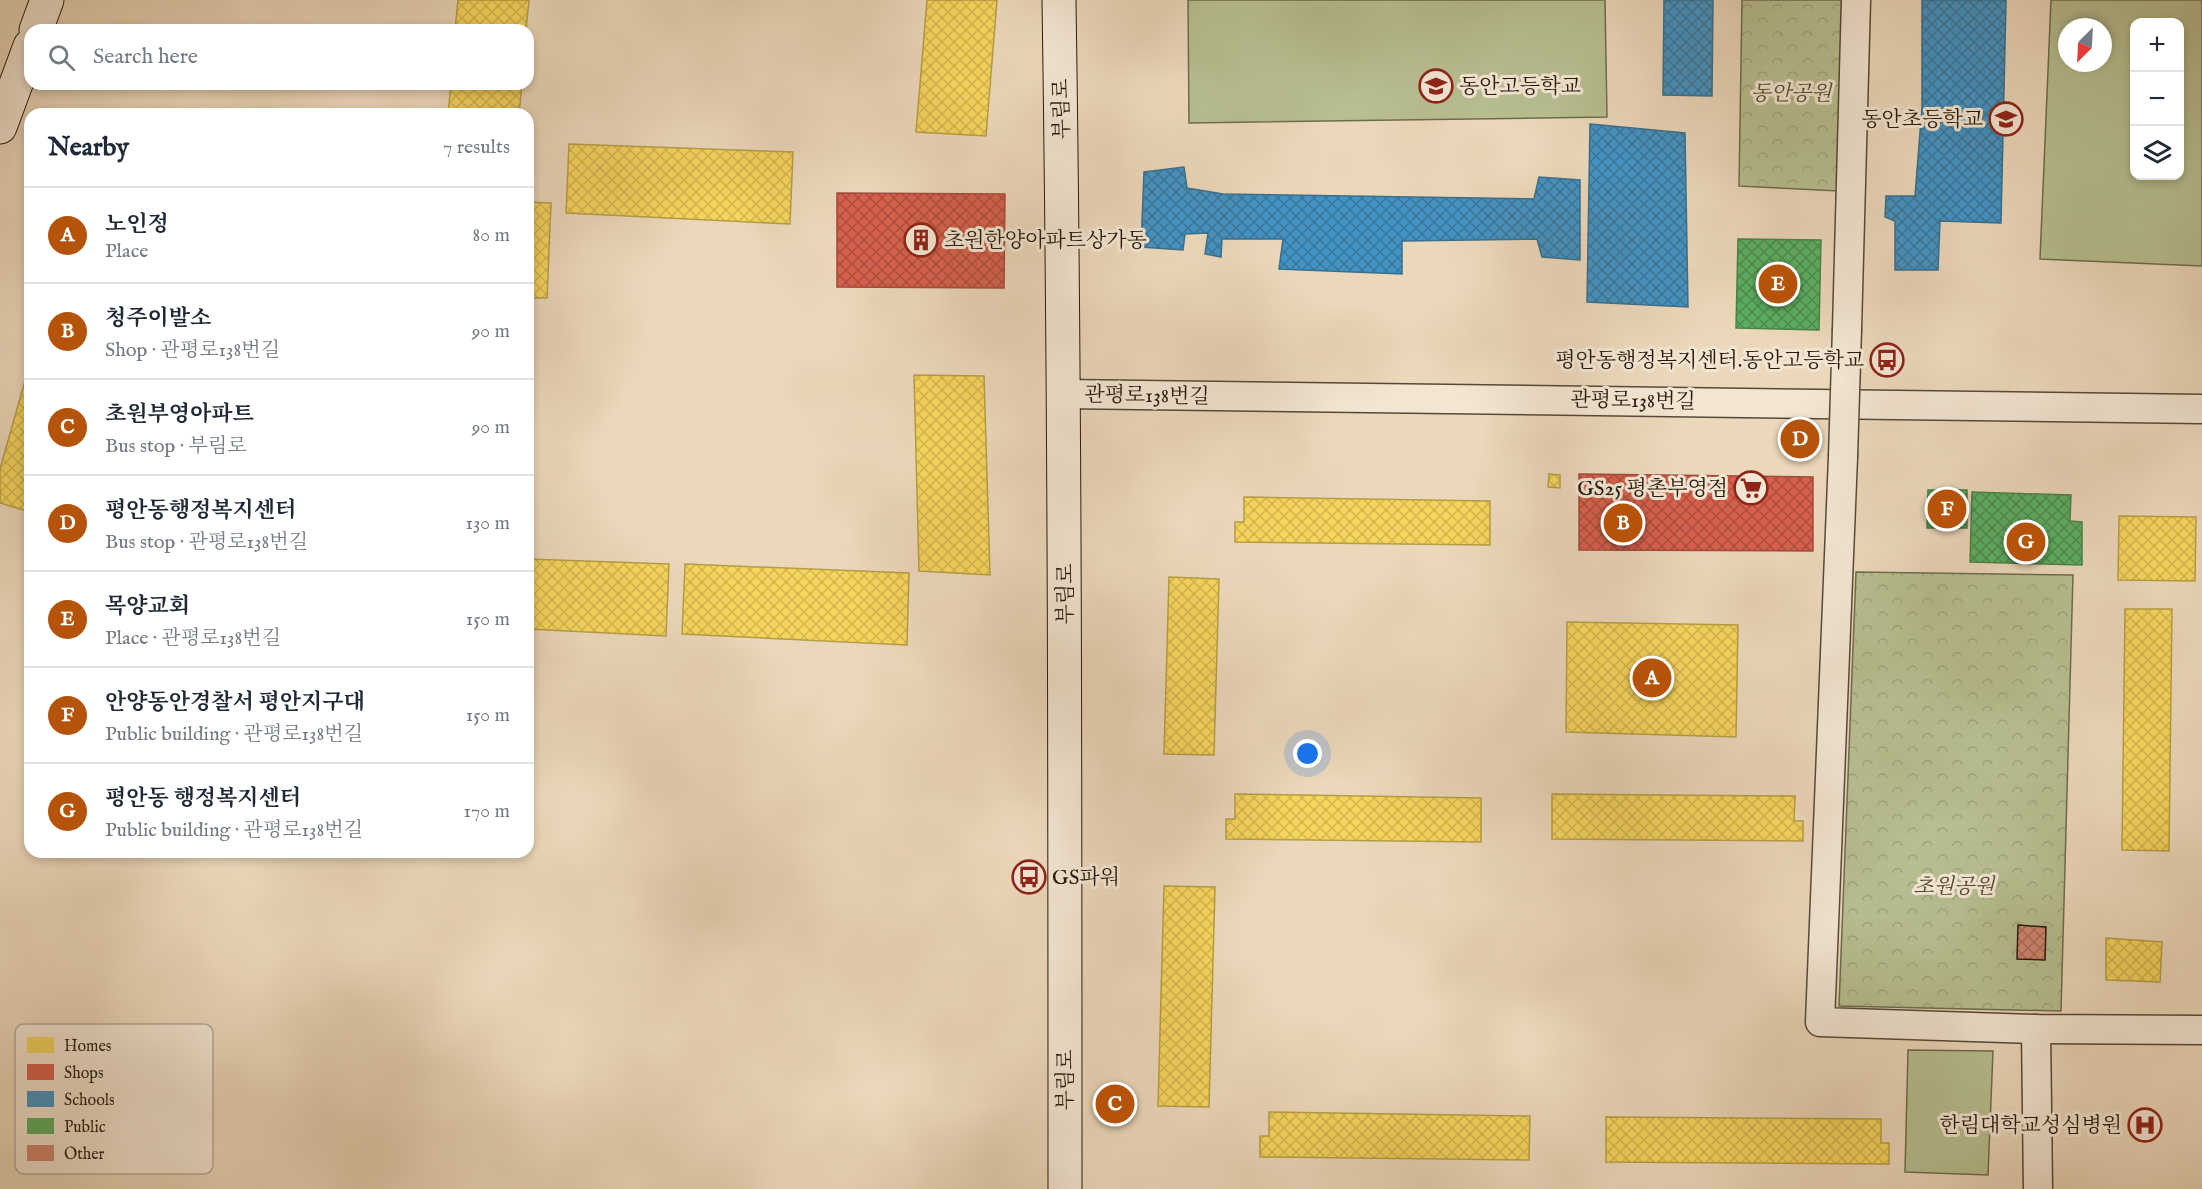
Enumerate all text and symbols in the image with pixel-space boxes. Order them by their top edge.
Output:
north arrow [2058,18,2112,72]
map controls [2130,18,2184,180]
button: + [2130,18,2184,72]
search box [24,24,534,90]
icon: search [45,41,78,74]
text: Search here [93,43,198,71]
school or university icon: 동안고등학교 [1418,68,1454,104]
button: − [2130,72,2184,126]
place label: 동안고등학교 [1459,74,1581,101]
street label: 부림로 [1048,78,1077,140]
park label: 동안공원 [1750,81,1833,108]
school or university icon: 동안초등학교 [1988,101,2024,137]
place label: 동안초등학교 [1861,107,1983,134]
button: layers [2130,126,2184,180]
text: Nearby [48,131,129,164]
text: 7 results [443,135,510,160]
text: 노인정 [105,211,169,239]
building icon: 초원한양아파트상가동 [903,222,939,258]
text: A [61,223,74,248]
text: 80 m [473,223,510,248]
place label: 초원한양아파트상가동 [944,228,1147,255]
text: Place [105,239,148,264]
pin: E [1758,262,1798,306]
text: 청주이발소 [105,305,211,333]
text: B [61,319,74,344]
text: 90 m [472,319,510,344]
text: Shop · 관평로138번길 [105,338,280,363]
bus stop icon: 평안동행정복지센터.동안고등학교 [1869,342,1905,378]
place label: 평안동행정복지센터.동안고등학교 [1555,348,1864,375]
street label: 관평로138번길 [1084,382,1210,411]
street label: 관평로138번길 [1570,387,1696,416]
text: 초원부영아파트 [105,401,254,429]
text: C [60,415,75,440]
text: 90 m [472,415,510,440]
pin: D [1780,416,1820,462]
text: Bus stop · 부림로 [105,434,247,459]
supermarket icon: GS25 평촌부영점 [1733,470,1769,506]
place label: GS25 평촌부영점 [1577,476,1728,503]
pin: F [1928,486,1966,532]
text: 평안동행정복지센터 [105,497,296,525]
pin: B [1604,500,1642,546]
text: D [59,511,76,536]
text: 130 m [465,511,510,536]
pin: G [2006,520,2046,564]
text: Bus stop · 관평로138번길 [105,530,308,555]
street label: 부림로 [1053,564,1080,624]
text: 목양교회 [105,593,190,621]
text: E [61,607,74,632]
text: 150 m [466,607,510,632]
text: Place · 관평로138번길 [105,626,281,651]
pin: A [1632,656,1672,700]
text: 안양동안경찰서 평안지구대 [105,689,365,717]
text: F [61,703,74,728]
text: 150 m [466,703,510,728]
text: Public building · 관평로138번길 [105,722,363,747]
your location [1293,739,1322,768]
text: 평안동 행정복지센터 [105,785,301,813]
text: G [60,799,75,824]
text: 170 m [464,799,510,824]
text: Public building · 관평로138번길 [105,818,363,843]
bus stop icon: GS파워 [1011,859,1047,895]
place label: GS파워 [1052,865,1120,892]
park label: 초원공원 [1913,874,1996,901]
legend [15,1024,213,1174]
text: Homes [64,1037,112,1057]
street label: 부림로 [1053,1050,1080,1110]
text: Shops [64,1064,104,1084]
pin: C [1096,1082,1134,1126]
text: Schools [64,1091,115,1111]
hospital icon: 한림대학교성심병원 [2127,1107,2163,1143]
place label: 한림대학교성심병원 [1939,1113,2122,1140]
text: Public [64,1118,106,1138]
text: Other [64,1145,105,1165]

